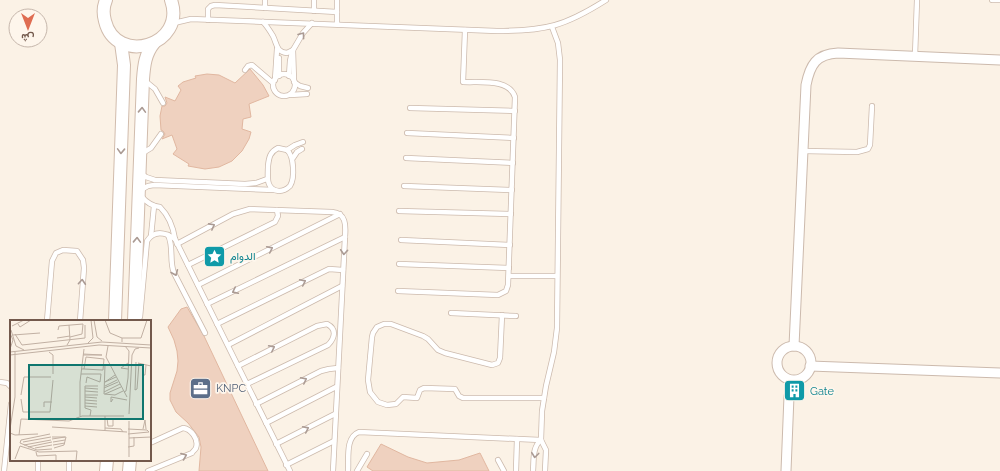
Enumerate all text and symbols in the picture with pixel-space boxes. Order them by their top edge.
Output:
north arrow [8,8,48,48]
text: ش [21,31,35,44]
one-way arrow [297,32,304,39]
one-way arrow [137,107,146,113]
one-way arrow [117,148,125,154]
one-way arrow [208,223,215,230]
one-way arrow [133,237,141,243]
place icon: الدوام [201,243,227,269]
one-way arrow [266,246,273,253]
one-way arrow [340,249,349,255]
place label: الدوام [230,250,256,264]
one-way arrow [170,269,178,276]
one-way arrow [78,279,87,285]
one-way arrow [298,279,306,287]
one-way arrow [232,286,239,293]
inset map [10,320,151,461]
one-way arrow [268,345,276,353]
office icon: KNPC [187,375,213,401]
one-way arrow [299,377,307,385]
building icon: Gate [781,378,807,404]
place label: KNPC [216,382,246,395]
place label: Gate [810,385,834,398]
one-way arrow [301,426,309,434]
one-way arrow [180,452,187,460]
one-way arrow [530,452,539,458]

